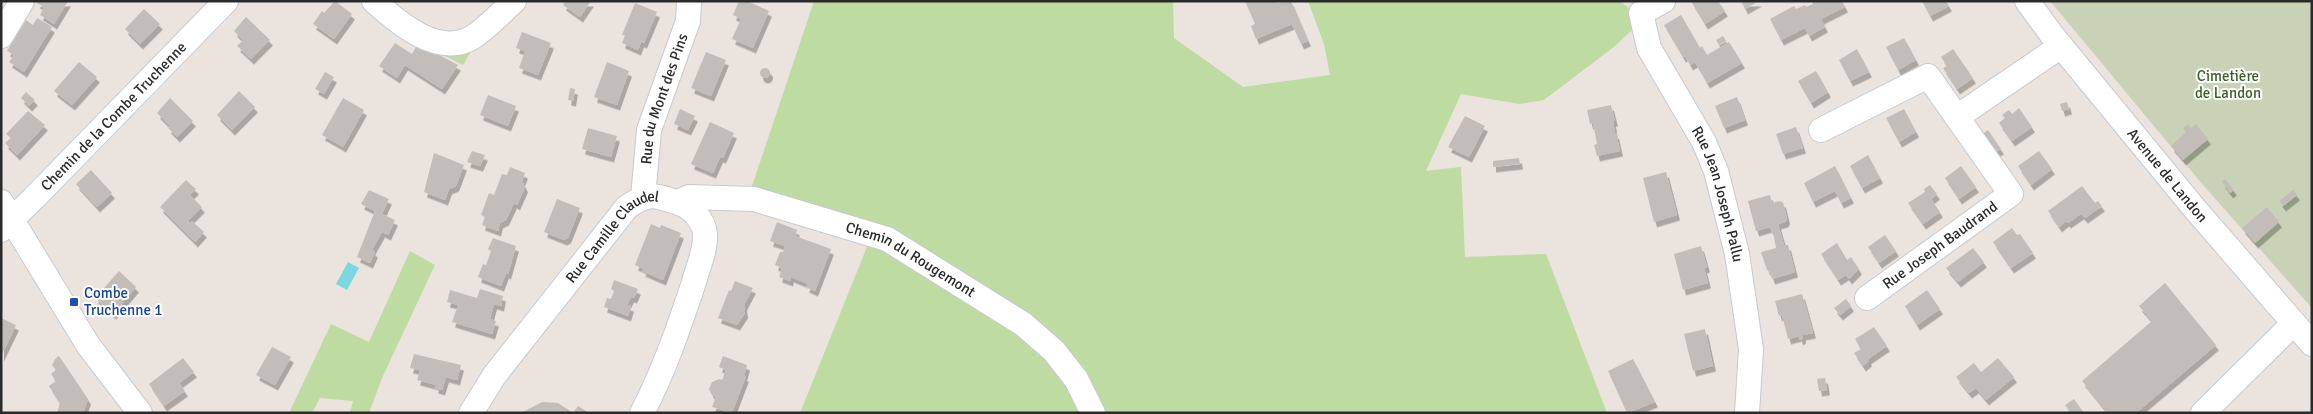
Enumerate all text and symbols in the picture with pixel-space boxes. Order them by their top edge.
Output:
street label: Rue du Mont des Pins [637,31,692,165]
street label: Chemin de la Combe Truchenne [37,38,190,195]
park label: Cimetière de Landon [2195,67,2261,102]
street label: Rue Jean Joseph Pallu [1688,123,1747,263]
street label: Avenue de Landon [2123,125,2212,226]
street label: Rue Camille Claudel [562,187,660,286]
street label: Rue Joseph Baudrand [1879,197,2001,293]
street label: Chemin du Rougemont [843,218,979,301]
place label: Combe Truchenne 1 [84,284,162,319]
marker: Combe Truchenne 1 [68,296,80,308]

